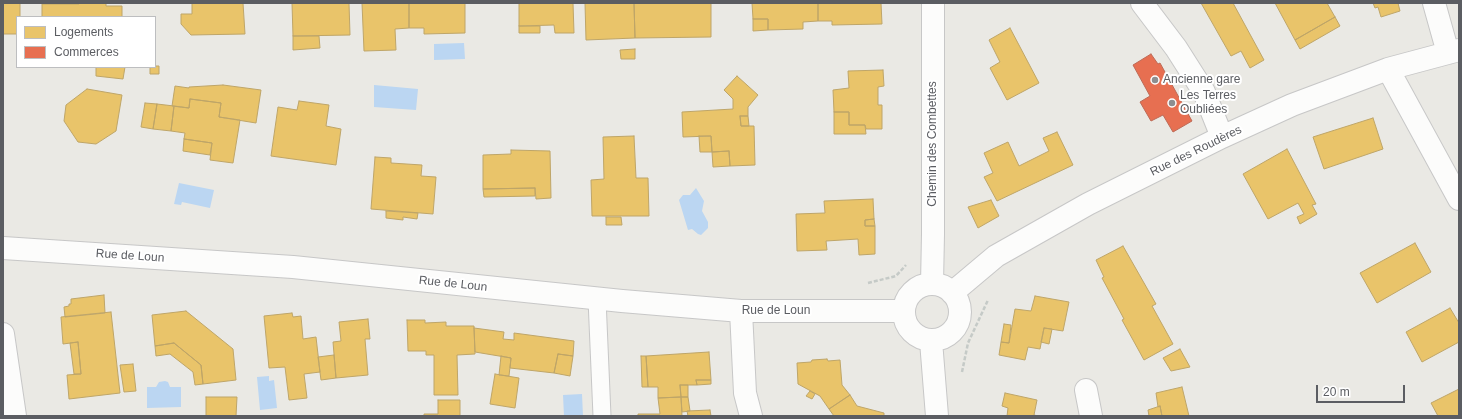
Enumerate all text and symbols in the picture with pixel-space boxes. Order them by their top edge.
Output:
legend [16,16,156,68]
text: Logements [54,25,113,39]
text: Commerces [54,45,119,59]
place label: Ancienne gare [1163,73,1240,87]
marker: Ancienne gare [1150,75,1160,85]
street label: Chemin des Combettes [926,81,940,207]
place label: Les Terres Oubliées [1180,89,1236,117]
marker: Les Terres Oubliées [1167,98,1177,108]
street label: Rue des Roudères [1148,123,1244,179]
street label: Rue de Loun [95,246,165,266]
street label: Rue de Loun [418,273,488,295]
street label: Rue de Loun [742,304,810,318]
scale bar [1318,377,1407,403]
text: 20 m [1323,385,1350,399]

